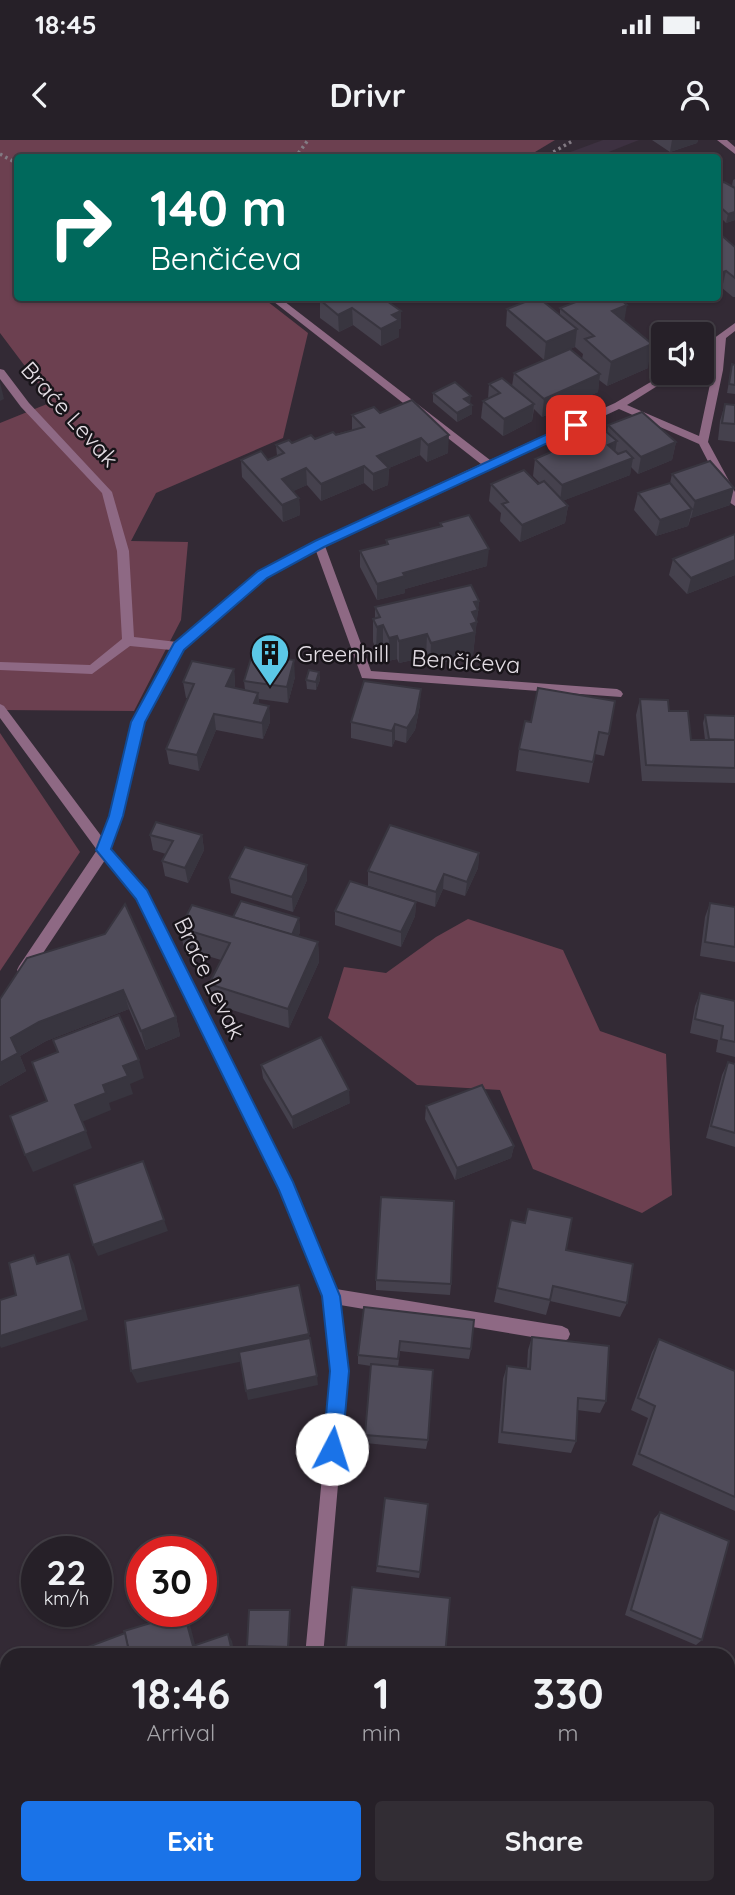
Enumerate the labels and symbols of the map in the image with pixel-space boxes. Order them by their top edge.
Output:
street label: Braće Levak [15,355,125,473]
pin [546,395,606,455]
building icon: Greenhill [249,632,291,687]
place label: Greenhill [297,639,389,668]
street label: Benčićeva [411,643,521,679]
street label: Braće Levak [168,912,252,1044]
position arrow [295,1412,369,1486]
speed limit sign: 30 [126,1536,217,1627]

